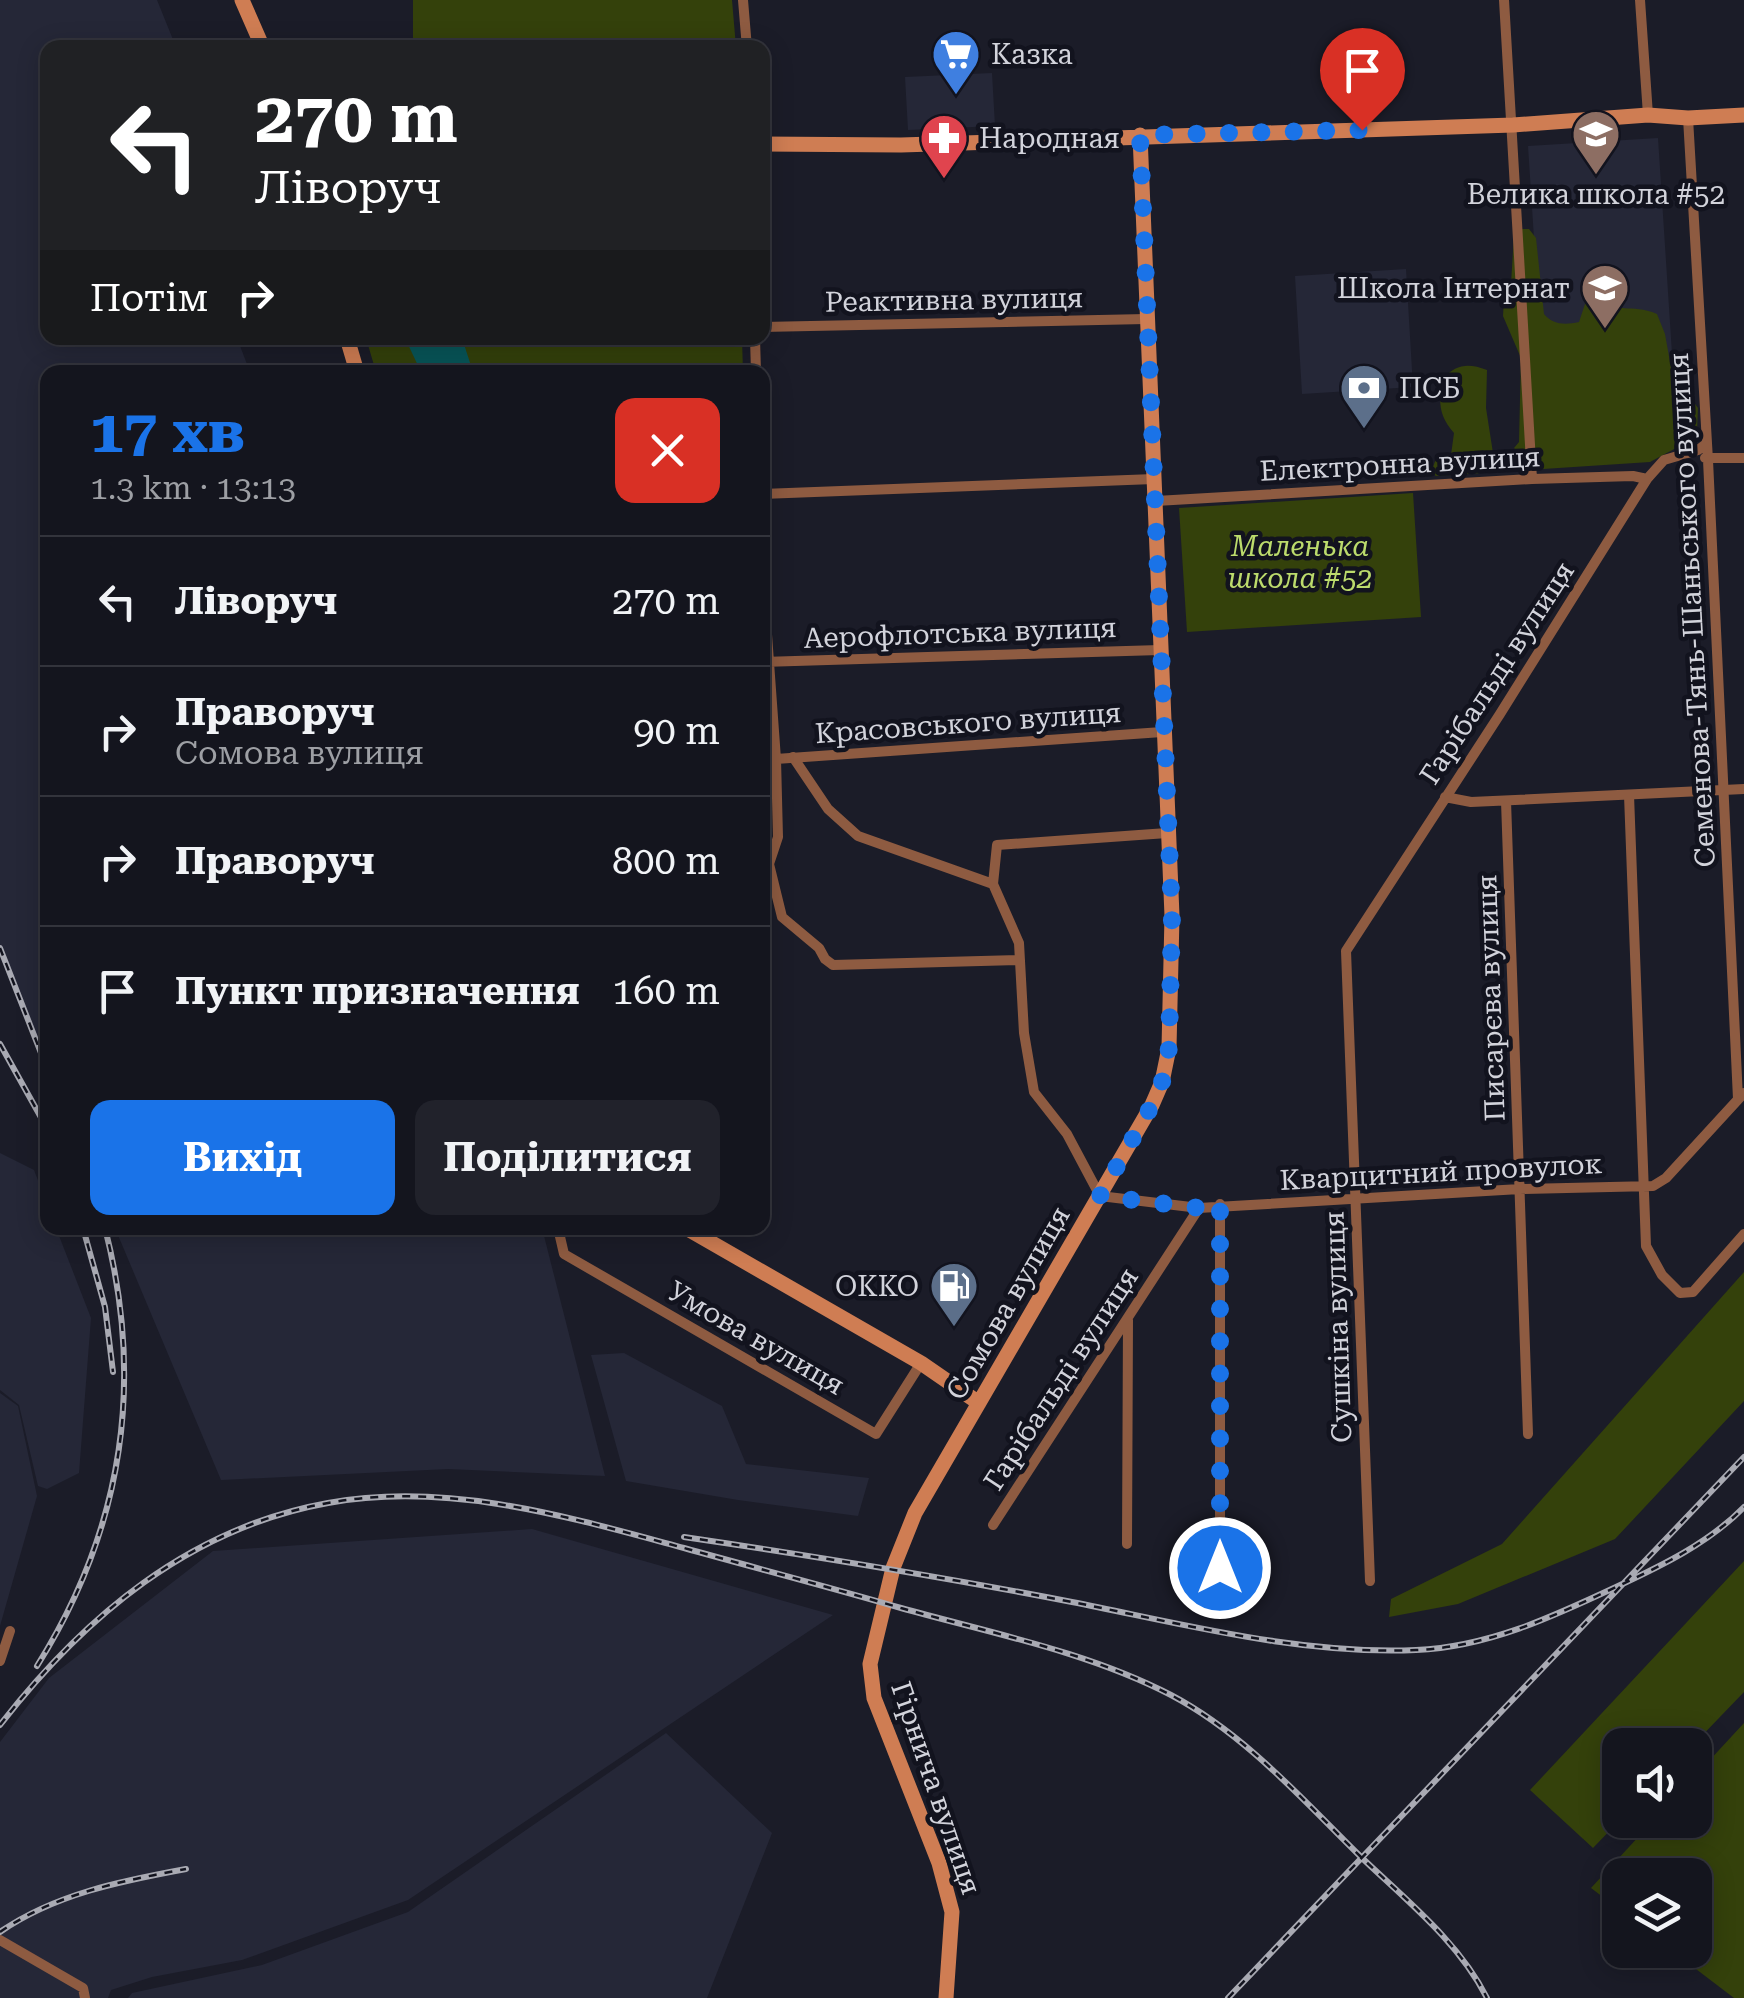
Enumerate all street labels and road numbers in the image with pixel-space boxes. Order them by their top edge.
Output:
street label: Реактивна вулиця [825,281,1083,319]
street label: Семенова-Тянь-Шаньського вулиця [1662,352,1722,868]
street label: Електронна вулиця [1259,440,1541,488]
street label: Гарібальді вулиця [1413,556,1581,790]
street label: Аерофлотська вулиця [803,611,1117,655]
street label: Красовського вулиця [814,696,1122,750]
street label: Писарєва вулиця [1470,874,1512,1122]
street label: Кварцитний провулок [1279,1147,1603,1197]
street label: Сомова вулиця [939,1201,1077,1405]
street label: Сушкіна вулиця [1317,1211,1359,1443]
street label: Гарібальді вулиця [977,1262,1145,1496]
street label: Умова вулиця [662,1274,850,1402]
street label: Гірнича вулиця [884,1677,988,1899]

